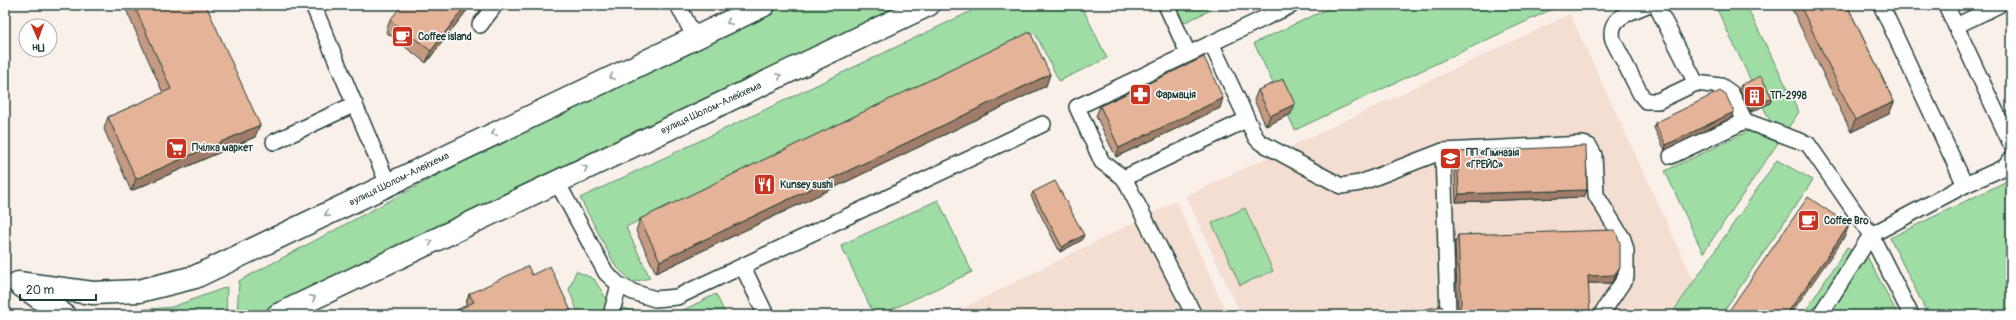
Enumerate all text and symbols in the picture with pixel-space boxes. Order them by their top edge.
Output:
one-way arrow [726,17,733,25]
north arrow [18,18,58,58]
cafe icon: Coffee island [389,24,415,50]
place label: Coffee island [418,31,472,43]
text: Пн [32,41,45,54]
one-way arrow [608,72,616,80]
one-way arrow [774,73,782,81]
street label: вулиця Шолом-Алейхема [659,79,764,137]
pharmacy icon: Фармація [1128,82,1154,108]
building icon: ТП-2998 [1741,83,1767,109]
place label: Фармація [1155,89,1196,101]
place label: ТП-2998 [1769,90,1807,102]
one-way arrow [491,128,499,136]
supermarket icon: Пчілка маркет [163,135,189,161]
place label: Пчілка маркет [192,142,254,154]
school or university icon: ПП «Гімназія «ГРЕЙС» [1438,146,1464,172]
place label: ПП «Гімназія «ГРЕЙС» [1465,147,1520,171]
street label: вулиця Шолом-Алейхема [347,149,451,208]
one-way arrow [581,165,589,173]
restaurant icon: Kunsey sushi [752,172,778,198]
place label: Kunsey sushi [780,179,833,191]
cafe icon: Coffee Bro [1796,208,1822,234]
one-way arrow [323,209,331,217]
place label: Coffee Bro [1824,215,1869,227]
one-way arrow [426,239,433,247]
scale bar [20,276,96,302]
text: 20 m [26,283,55,298]
one-way arrow [308,295,316,303]

